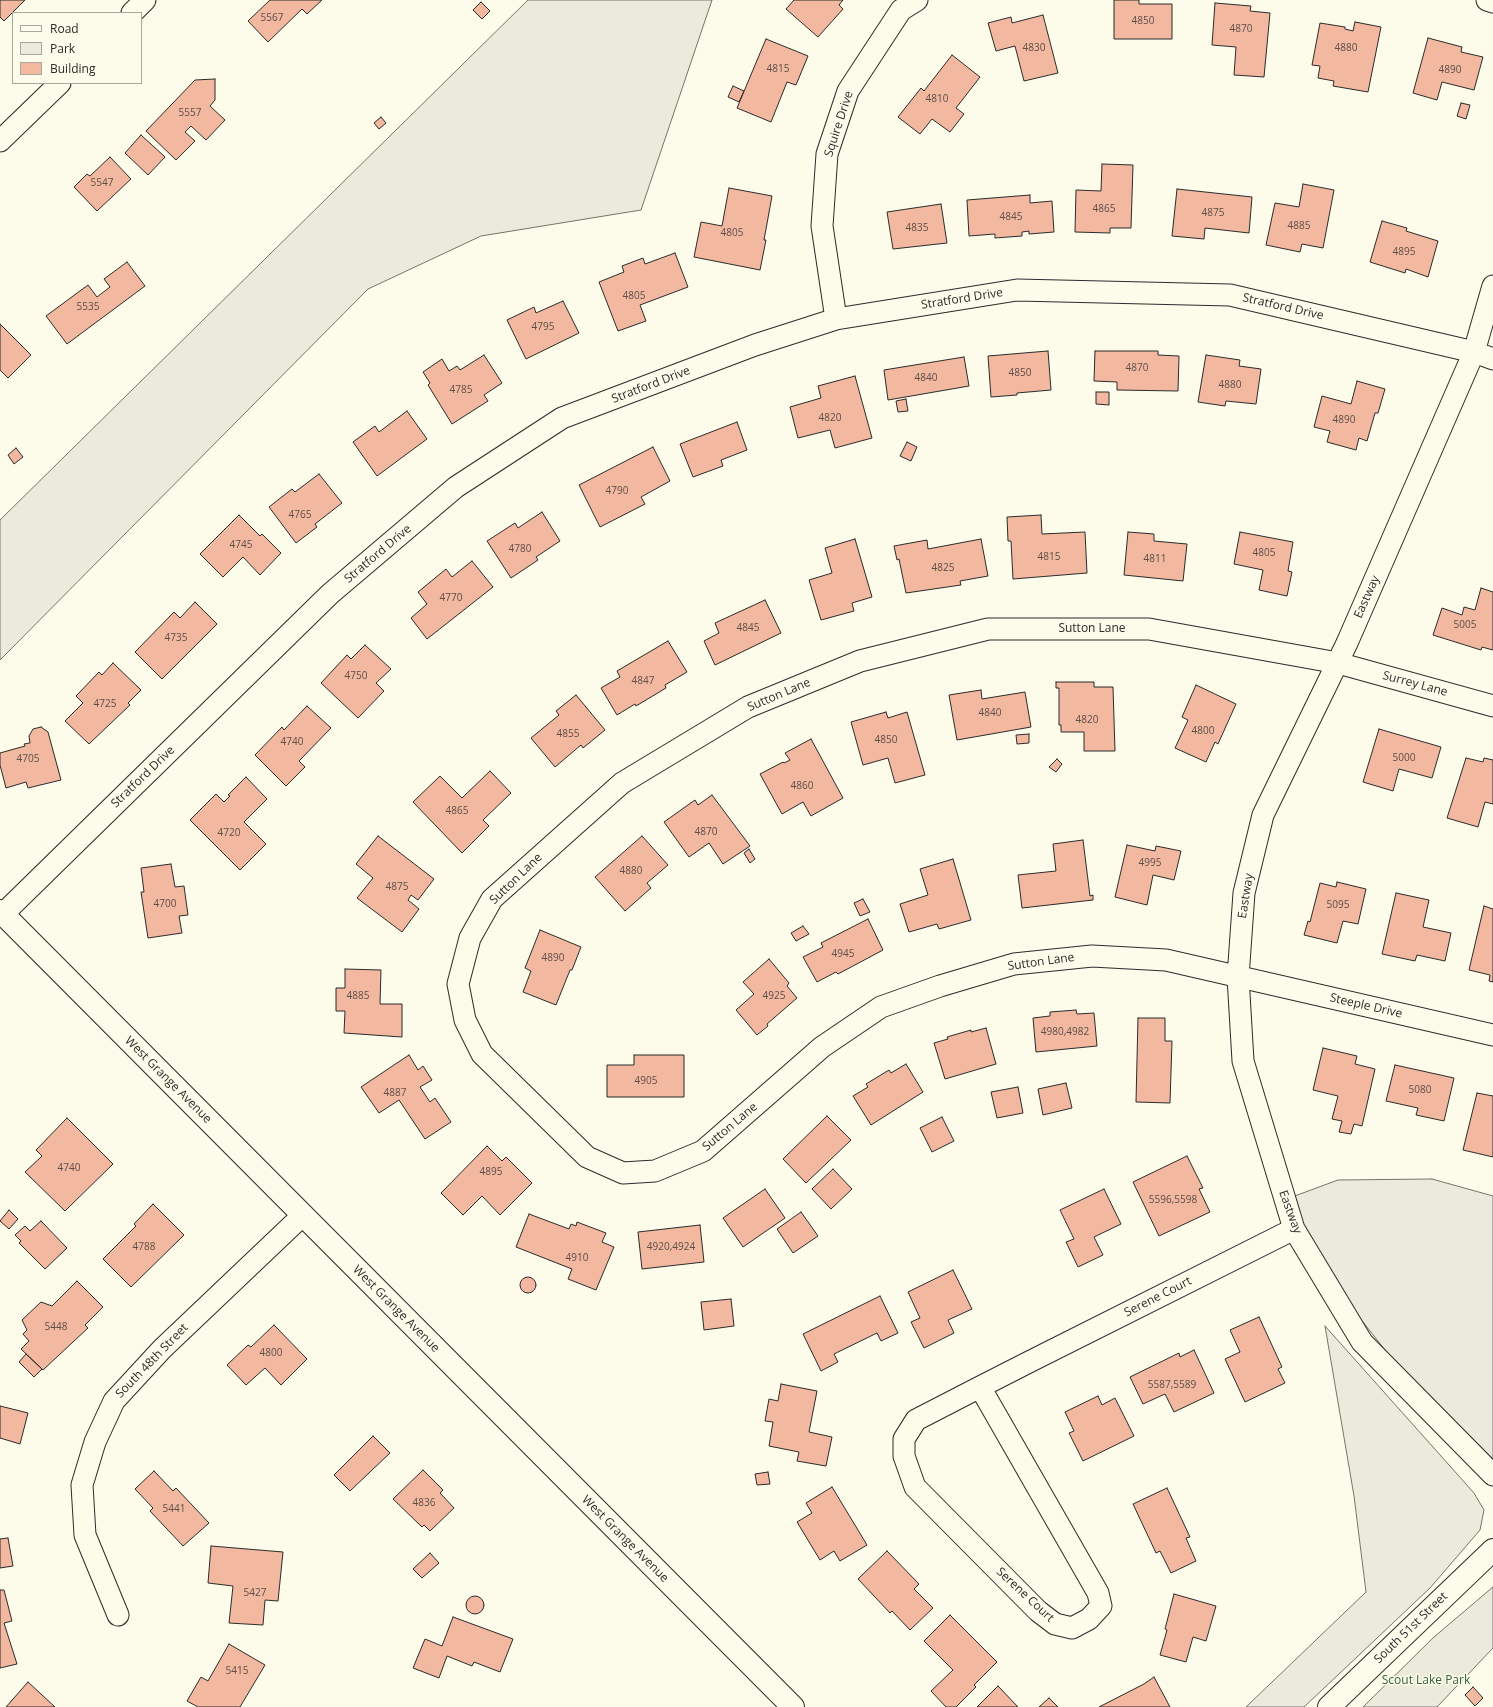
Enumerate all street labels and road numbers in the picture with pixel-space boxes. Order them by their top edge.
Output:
street label: Squire Drive [822,89,856,159]
street label: Stratford Drive [920,285,1004,313]
street label: Stratford Drive [1241,291,1325,323]
street label: Stratford Drive [610,363,692,407]
street label: Stratford Drive [342,522,414,586]
street label: Eastway [1351,573,1383,621]
street label: Sutton Lane [1058,622,1126,636]
street label: Surrey Lane [1381,668,1449,700]
street label: Sutton Lane [745,675,813,715]
street label: Stratford Drive [108,743,178,811]
street label: Sutton Lane [487,850,545,908]
street label: Eastway [1235,872,1257,920]
street label: Sutton Lane [1007,950,1075,974]
street label: Steeple Drive [1328,991,1404,1021]
street label: West Grange Avenue [122,1034,214,1126]
street label: Sutton Lane [700,1100,760,1154]
street label: Eastway [1275,1188,1305,1236]
street label: West Grange Avenue [350,1263,442,1355]
street label: Serene Court [1122,1274,1194,1320]
street label: South 48th Street [113,1321,191,1401]
street label: West Grange Avenue [579,1493,671,1585]
street label: Serene Court [993,1565,1057,1625]
street label: South 51st Street [1371,1589,1451,1667]

